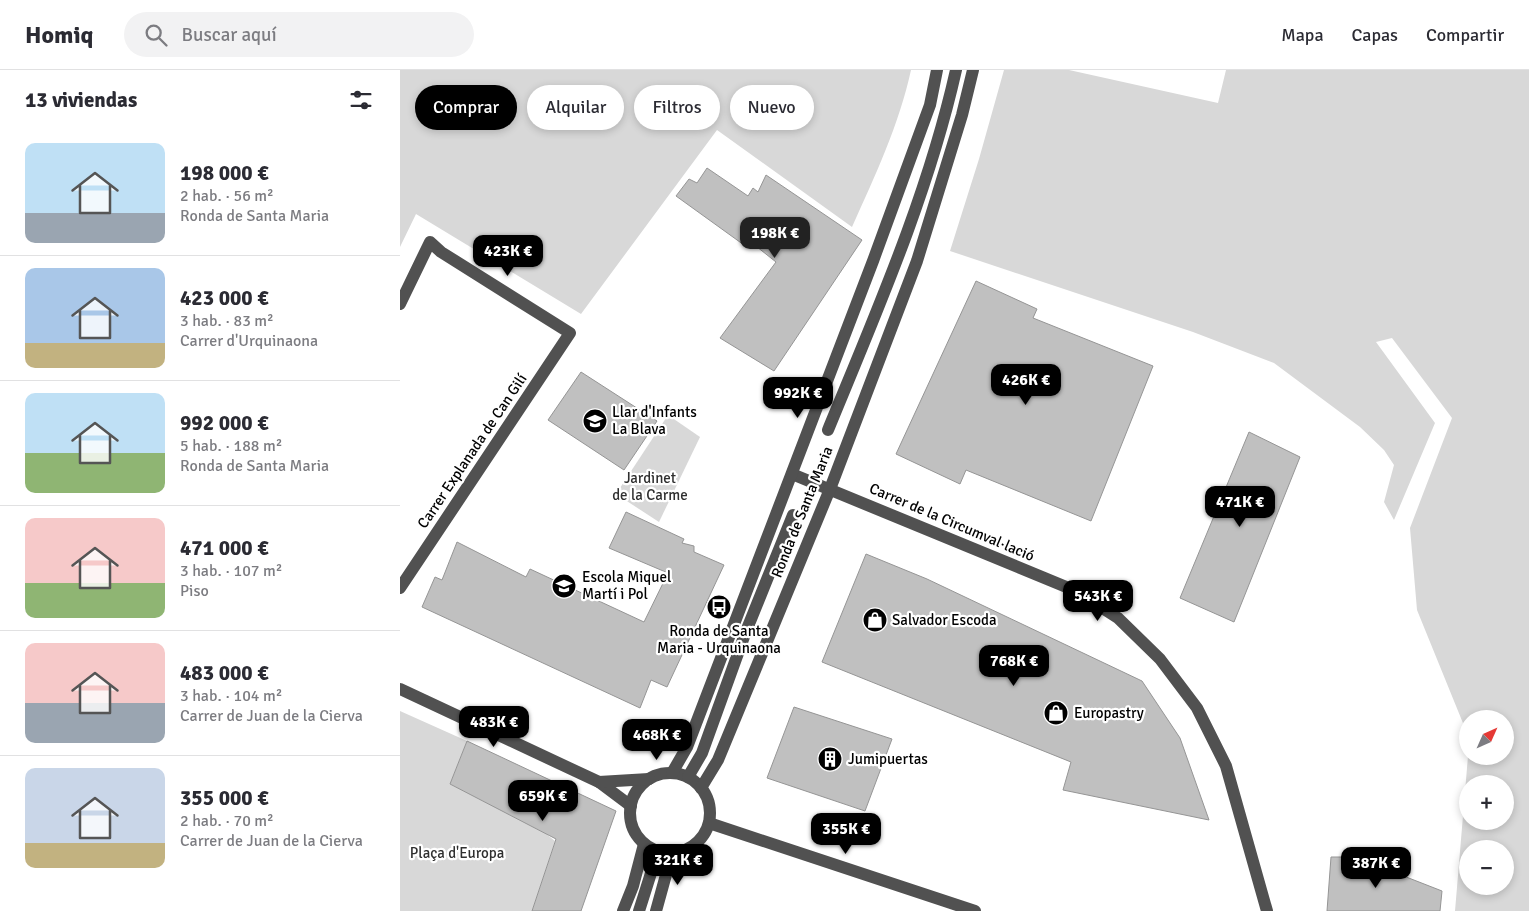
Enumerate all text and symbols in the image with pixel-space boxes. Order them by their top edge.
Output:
search box [124,12,474,57]
text: Homiq [25,20,94,50]
icon: search [142,21,170,49]
text: Buscar aquí [182,23,277,47]
text: Mapa [1281,24,1324,46]
text: Capas [1352,24,1398,46]
text: Compartir [1426,24,1504,46]
chip: Comprar [415,85,517,130]
chip: Alquilar [527,85,624,130]
chip: Filtros [634,85,720,130]
chip: Nuevo [730,85,814,130]
icon: filters [347,86,375,114]
text: 13 viviendas [25,87,137,113]
text: 198 000 € [180,160,269,186]
icon: home [65,163,125,223]
text: 2 hab. · 56 m² [180,186,274,206]
text: Ronda de Santa Maria [180,206,329,226]
pin: 198K € [734,216,816,259]
text: 198K € [751,223,799,243]
pin: 423K € [467,234,549,277]
text: 423K € [484,241,532,261]
text: 423 000 € [180,285,269,311]
icon: home [65,288,125,348]
text: 3 hab. · 83 m² [180,311,274,331]
text: Carrer d'Urquinaona [180,331,318,351]
pin: 426K € [985,364,1067,406]
street label: Carrer Explanada de Can Gilí [414,370,530,532]
text: 426K € [1002,370,1050,390]
pin: 992K € [757,376,839,419]
text: 992K € [774,383,822,403]
place label: Llar d'Infants La Blava [612,403,697,438]
school or university icon: Llar d'Infants La Blava [582,408,608,434]
text: 992 000 € [180,410,269,436]
icon: home [65,413,125,473]
text: 5 hab. · 188 m² [180,436,282,456]
street label: Ronda de Santa Maria [767,444,837,580]
text: Ronda de Santa Maria [180,456,329,476]
park label: Jardinet de la Carme [612,469,688,504]
street label: Carrer de la Circumval·lació [867,479,1037,565]
pin: 471K € [1199,486,1281,528]
text: 471K € [1216,492,1264,512]
text: 471 000 € [180,535,269,561]
icon: home [65,538,125,598]
text: 3 hab. · 107 m² [180,561,282,581]
place label: Escola Miquel Martí i Pol [582,568,671,603]
school or university icon: Escola Miquel Martí i Pol [551,573,577,599]
pin: 543K € [1057,580,1139,622]
text: Piso [180,581,209,601]
text: 543K € [1074,586,1122,606]
bus stop icon: Ronda de Santa Maria - Urquinaona [706,594,732,620]
shop icon: Salvador Escoda [862,607,888,633]
place label: Salvador Escoda [892,611,997,629]
place label: Ronda de Santa Maria - Urquinaona [657,622,781,657]
pin: 768K € [973,644,1055,687]
text: 768K € [990,651,1038,671]
text: 483 000 € [180,660,269,686]
icon: home [65,663,125,723]
text: 3 hab. · 104 m² [180,686,282,706]
shop icon: Europastry [1043,700,1069,726]
place label: Europastry [1074,704,1144,722]
text: Carrer de Juan de la Cierva [180,706,363,726]
pin: 483K € [453,706,535,748]
north arrow [1459,710,1514,765]
map controls [1459,710,1514,895]
text: 483K € [470,712,518,732]
pin: 468K € [616,718,698,761]
text: 468K € [633,725,681,745]
building icon: Jumipuertas [817,746,843,772]
place label: Jumipuertas [848,750,928,768]
button: + [1459,775,1514,830]
pin: 659K € [502,780,584,822]
text: 355 000 € [180,785,269,811]
text: 659K € [519,786,567,806]
icon: home [65,788,125,848]
text: 2 hab. · 70 m² [180,811,274,831]
pin: 355K € [805,812,887,855]
text: 355K € [822,819,870,839]
text: Carrer de Juan de la Cierva [180,831,363,851]
button: − [1459,840,1514,895]
park label: Plaça d'Europa [410,844,504,862]
pin: 321K € [637,844,719,886]
pin: 387K € [1335,846,1417,889]
text: 321K € [654,850,702,870]
text: 387K € [1352,853,1400,873]

